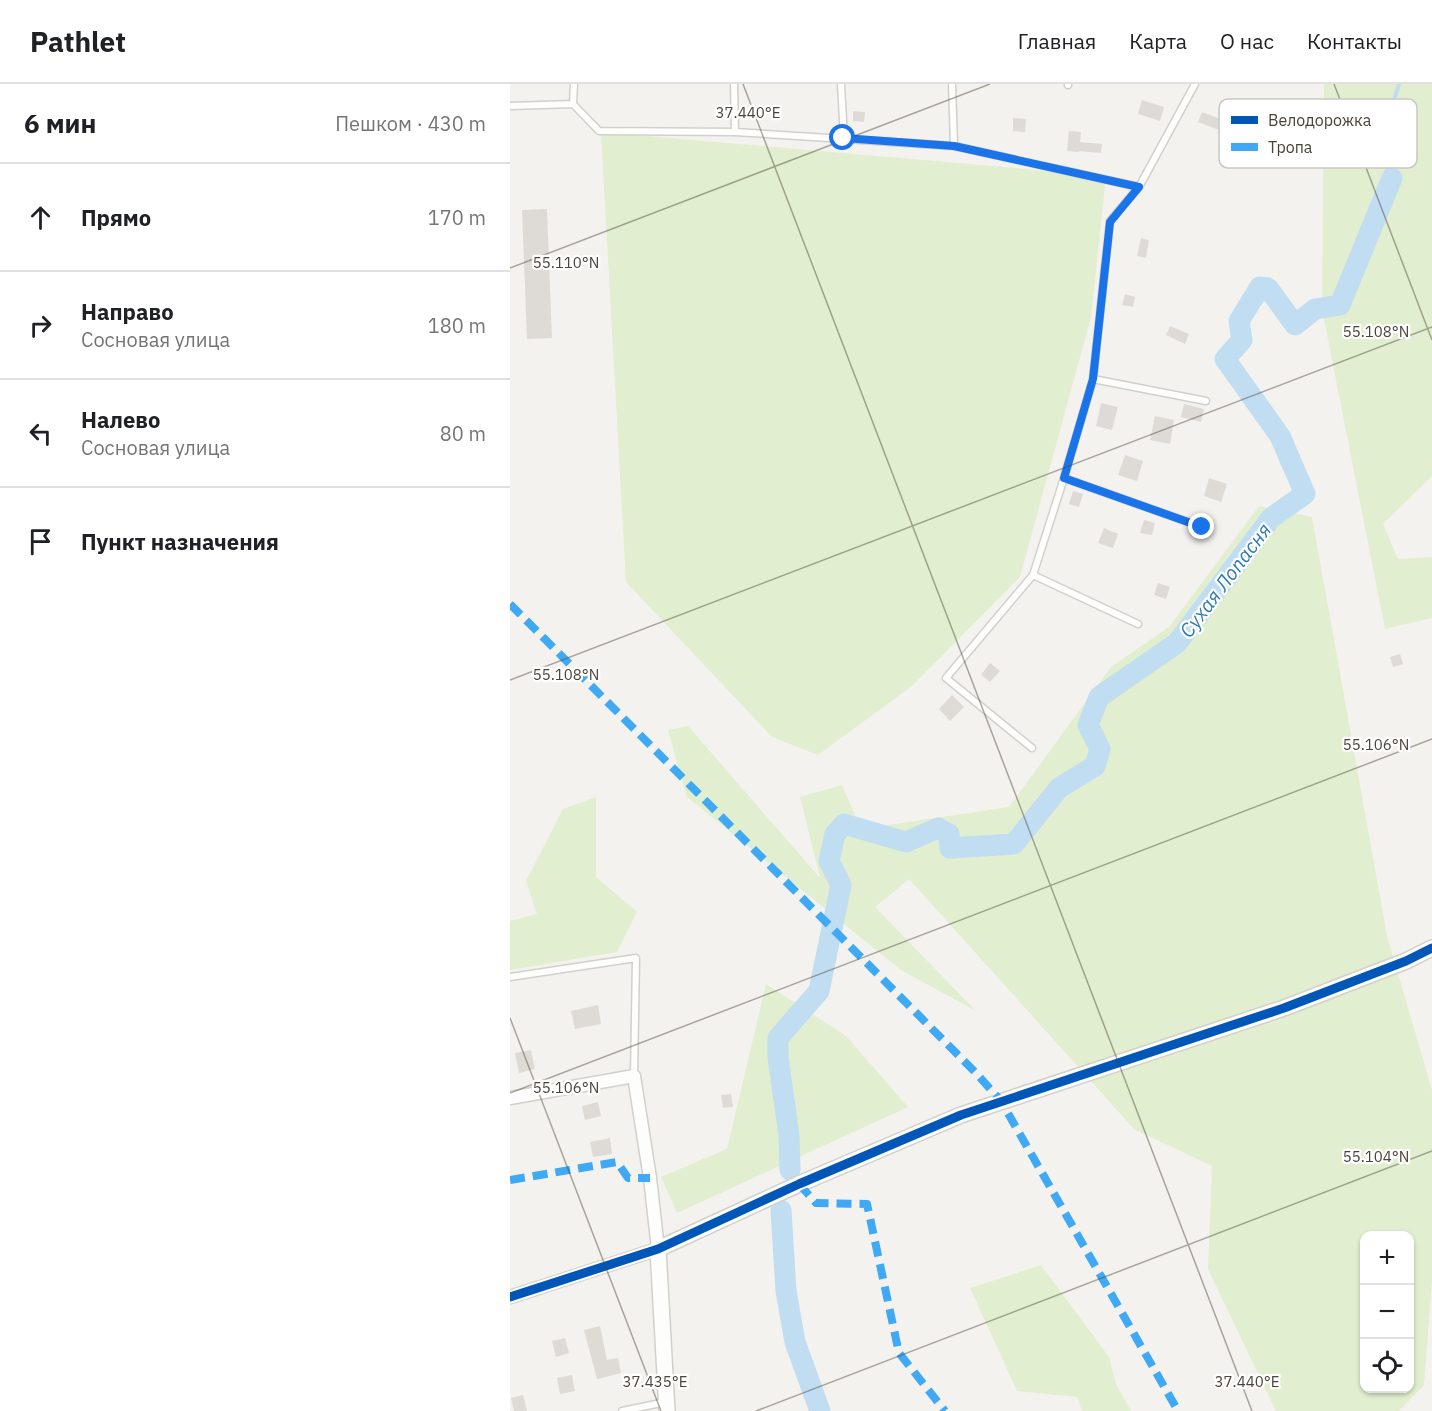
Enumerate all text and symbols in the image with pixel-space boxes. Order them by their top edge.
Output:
text: Pathlet [30,23,126,60]
text: Главная [1018,27,1096,55]
text: Карта [1129,27,1187,55]
text: О нас [1220,27,1274,55]
text: Контакты [1307,27,1402,55]
legend [1219,99,1417,168]
text: 37.440°E [716,103,780,122]
text: 6 мин [24,106,96,140]
text: Пешком · 430 m [335,110,486,137]
text: Велодорожка [1268,110,1372,130]
route start [829,124,855,150]
text: Тропа [1268,137,1313,157]
icon: ahead [24,201,57,234]
text: Прямо [81,203,151,232]
text: 170 m [428,204,486,231]
text: 55.110°N [533,253,599,272]
text: Направо [81,297,174,326]
icon: right [24,309,57,342]
text: 180 m [428,312,486,339]
text: 55.108°N [1343,322,1409,341]
text: Сосновая улица [81,326,230,353]
text: Налево [81,405,160,434]
icon: left [24,417,57,450]
text: 80 m [440,420,486,447]
text: Сосновая улица [81,434,230,461]
route end [1188,513,1214,539]
water label: Сухая Лопасня [1173,517,1277,643]
icon: arrive [24,525,57,558]
text: Пункт назначения [81,527,279,556]
text: 55.108°N [533,665,599,684]
text: 55.106°N [1343,735,1409,754]
text: 55.106°N [533,1078,599,1097]
text: 55.104°N [1343,1147,1409,1166]
map controls [1360,1231,1414,1393]
button: + [1360,1231,1414,1285]
button: − [1360,1285,1414,1339]
button: locate [1360,1339,1414,1393]
text: 37.435°E [623,1372,687,1391]
text: 37.440°E [1215,1372,1279,1391]

